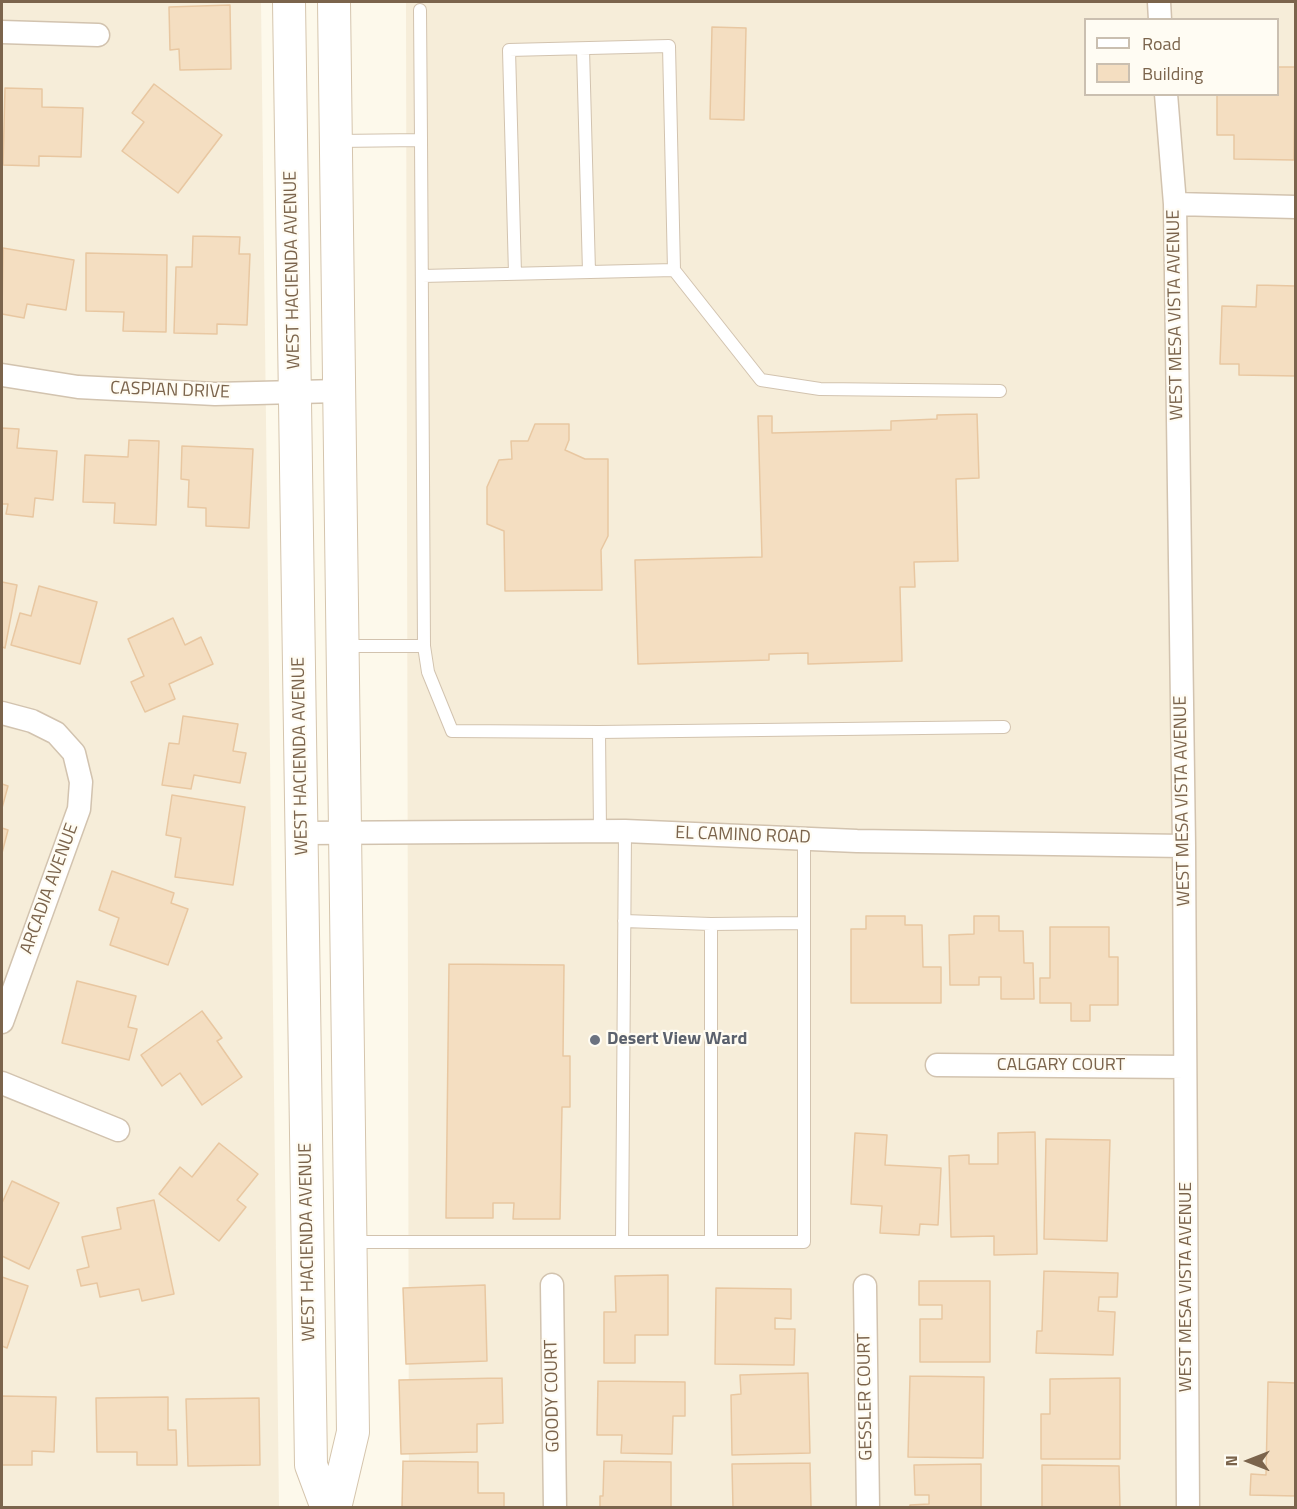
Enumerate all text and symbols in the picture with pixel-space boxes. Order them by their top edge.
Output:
legend [1084,18,1279,96]
text: Road [1142,30,1181,57]
text: Building [1142,60,1203,87]
street label: WEST HACIENDA AVENUE [280,171,306,369]
street label: WEST MESA VISTA AVENUE [1163,210,1189,420]
street label: CASPIAN DRIVE [110,378,230,404]
street label: WEST HACIENDA AVENUE [288,657,314,855]
street label: WEST MESA VISTA AVENUE [1170,696,1196,906]
street label: ARCADIA AVENUE [16,821,84,957]
street label: EL CAMINO ROAD [675,823,811,849]
place label: Desert View Ward [607,1029,747,1051]
marker: Desert View Ward [588,1033,602,1047]
street label: CALGARY COURT [997,1055,1125,1077]
street label: WEST HACIENDA AVENUE [295,1143,321,1341]
street label: WEST MESA VISTA AVENUE [1176,1182,1198,1392]
street label: GESSLER COURT [854,1333,878,1461]
street label: GOODY COURT [541,1339,565,1453]
north arrow [1219,1431,1279,1491]
text: N [1219,1455,1243,1467]

